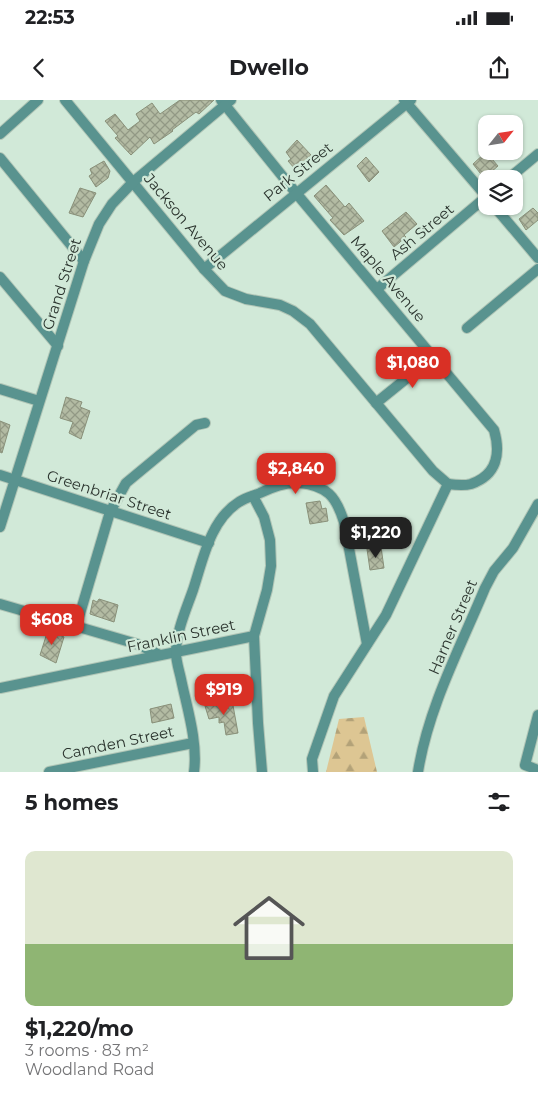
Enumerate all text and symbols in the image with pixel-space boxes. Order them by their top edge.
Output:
text: 22:53 [25,6,75,29]
icon: back [25,54,53,82]
text: Dwello [229,54,309,81]
icon: share [485,54,513,82]
north arrow [478,115,522,160]
map controls [478,115,523,215]
street label: Park Street [259,138,336,205]
street label: Jackson Avenue [140,169,232,274]
button: layers [478,170,523,215]
street label: Ash Street [386,199,457,264]
street label: Maple Avenue [347,232,430,326]
street label: Grand Street [38,236,85,332]
pin: $1,080 [372,346,454,389]
text: $1,080 [387,353,439,372]
pin: $2,840 [255,452,337,495]
text: $2,840 [268,459,324,478]
street label: Greenbriar Street [44,465,174,524]
pin: $1,220 [335,516,417,559]
text: $1,220 [351,523,401,542]
street label: Harner Street [424,576,481,677]
pin: $608 [22,604,82,646]
text: $608 [31,610,73,629]
street label: Franklin Street [125,615,237,656]
pin: $919 [194,674,254,716]
text: $919 [206,680,242,699]
street label: Camden Street [60,721,176,764]
icon: filters [485,788,513,816]
text: 5 homes [25,790,118,815]
icon: home [224,883,314,973]
text: $1,220/mo [25,1016,134,1041]
text: 3 rooms · 83 m² [25,1041,149,1060]
text: Woodland Road [25,1060,154,1079]

